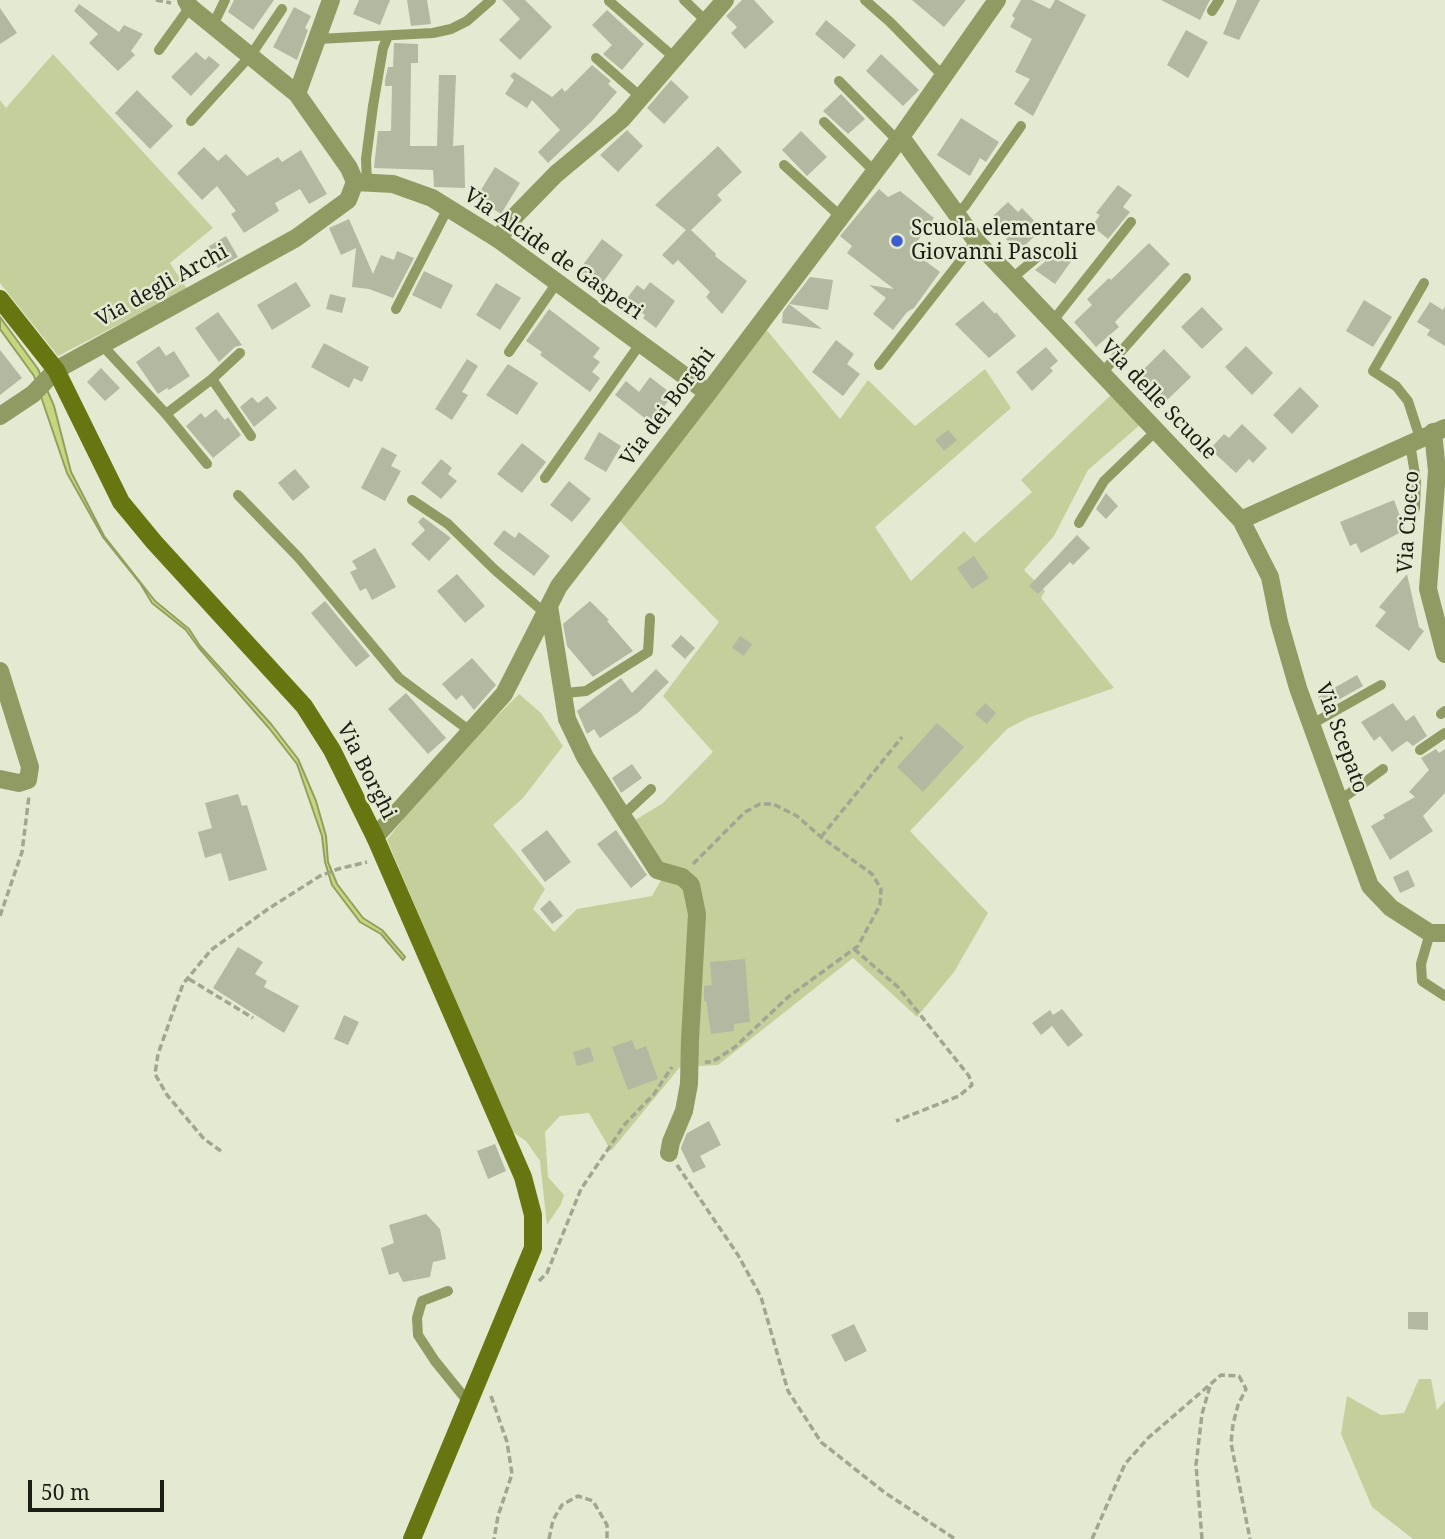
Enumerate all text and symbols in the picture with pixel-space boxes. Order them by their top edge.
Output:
street label: Via Alcide de Gasperi [459,183,647,325]
place label: Scuola elementare Giovanni Pascoli [911,216,1096,266]
marker: Scuola elementare Giovanni Pascoli [889,233,905,249]
street label: Via degli Archi [91,239,233,333]
street label: Via delle Scuole [1094,335,1222,465]
street label: Via dei Borghi [615,343,721,471]
street label: Via Ciocco [1393,470,1425,574]
street label: Via Scepato [1309,679,1373,797]
street label: Via Borghi [331,718,401,824]
scale bar [32,1466,168,1510]
text: 50 m [41,1478,90,1506]

